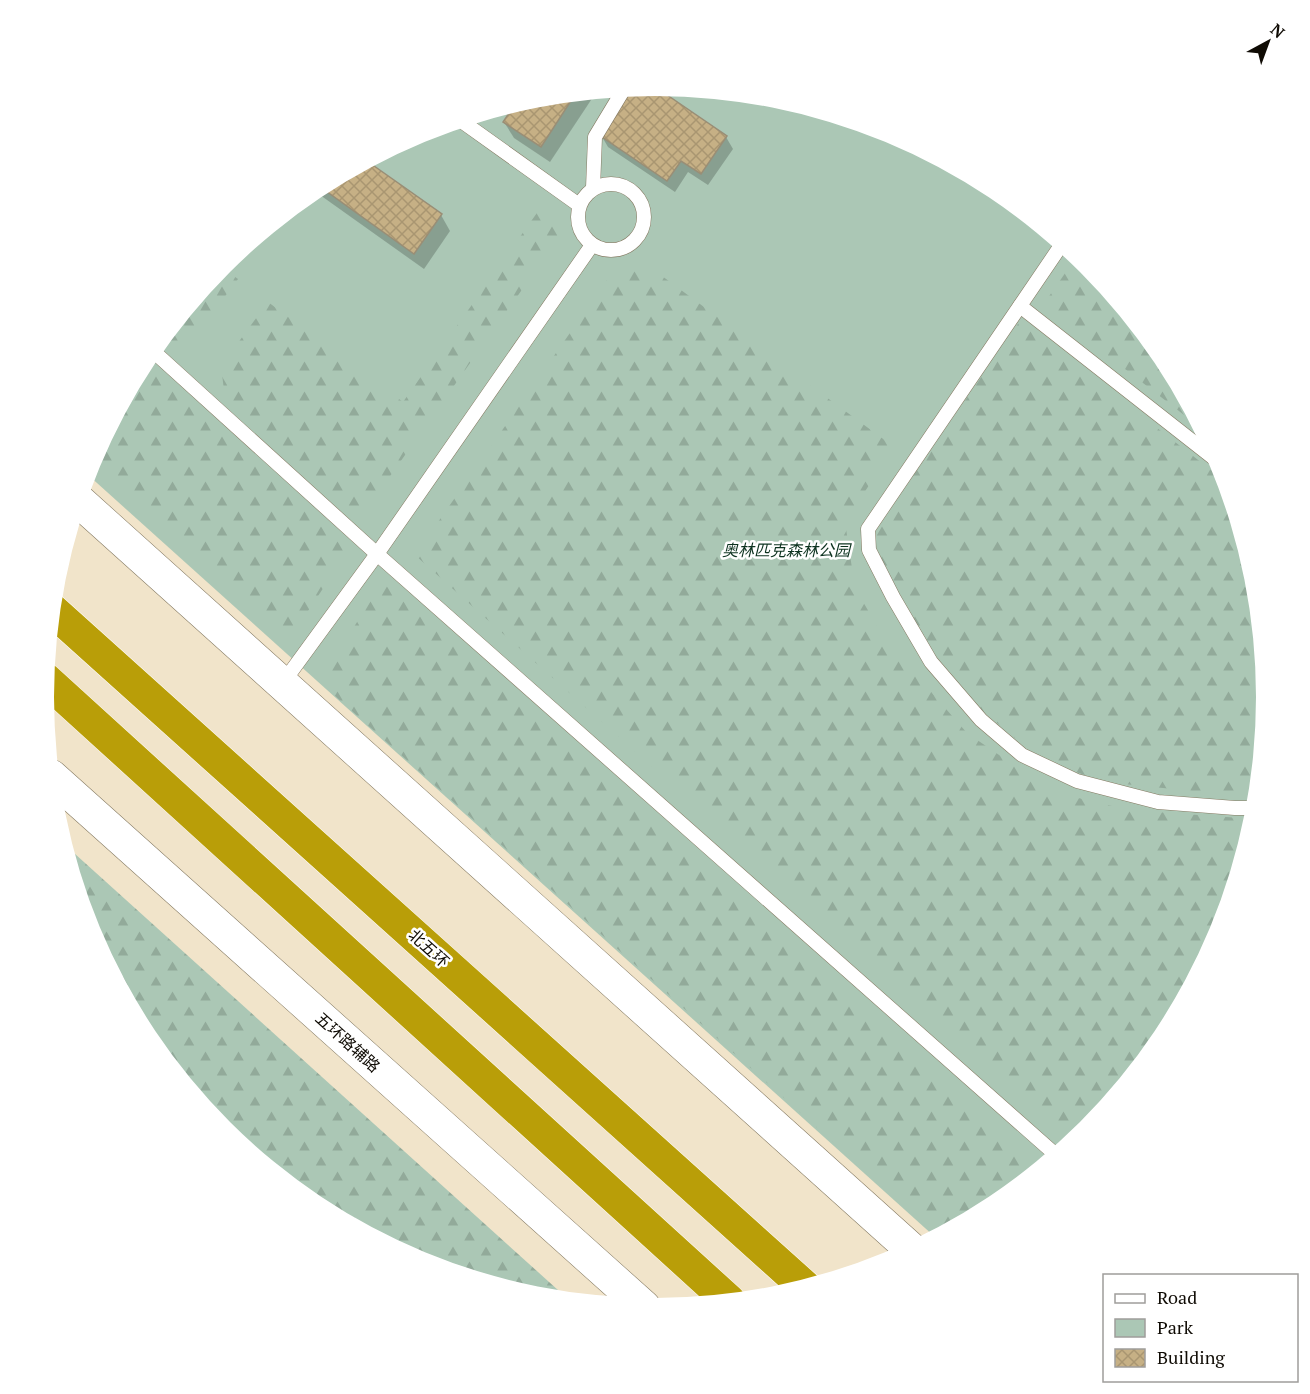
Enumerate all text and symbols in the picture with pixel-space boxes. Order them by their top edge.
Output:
north arrow [1238,12,1298,72]
text: N [1266,18,1290,43]
park label: 奥林匹克森林公园 [722,539,852,561]
street label: 北五环 [404,924,454,972]
street label: 五环路辅路 [311,1007,385,1077]
legend [1103,1274,1298,1382]
text: Road [1157,1285,1197,1309]
text: Park [1157,1315,1194,1339]
text: Building [1157,1345,1225,1369]

